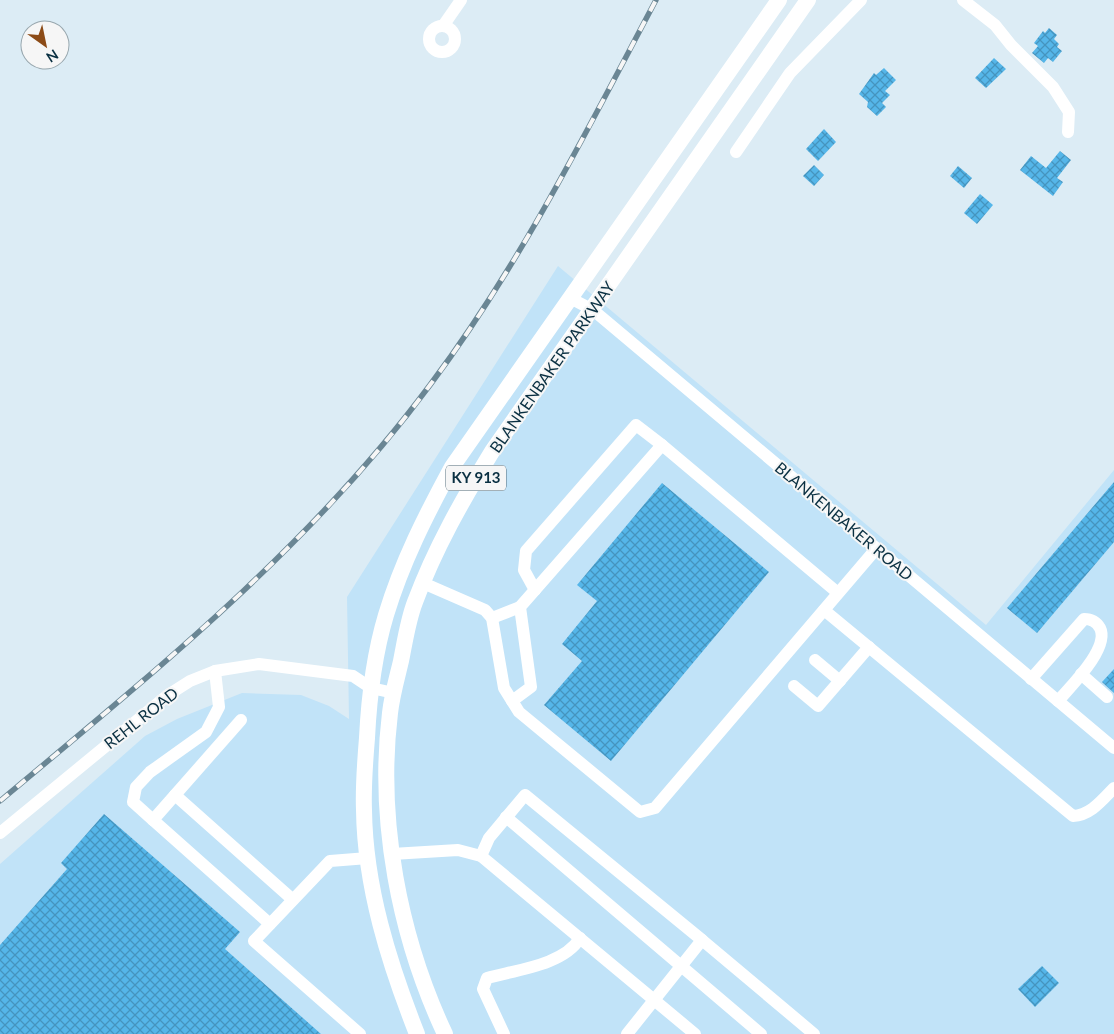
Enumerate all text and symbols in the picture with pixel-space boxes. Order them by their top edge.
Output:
north arrow [20,20,70,70]
text: N [43,46,62,66]
street label: BLANKENBAKER PARKWAY [485,278,618,456]
street label: BLANKENBAKER ROAD [772,457,917,584]
road number: KY 913 [446,466,506,490]
street label: REHL ROAD [100,683,182,752]

